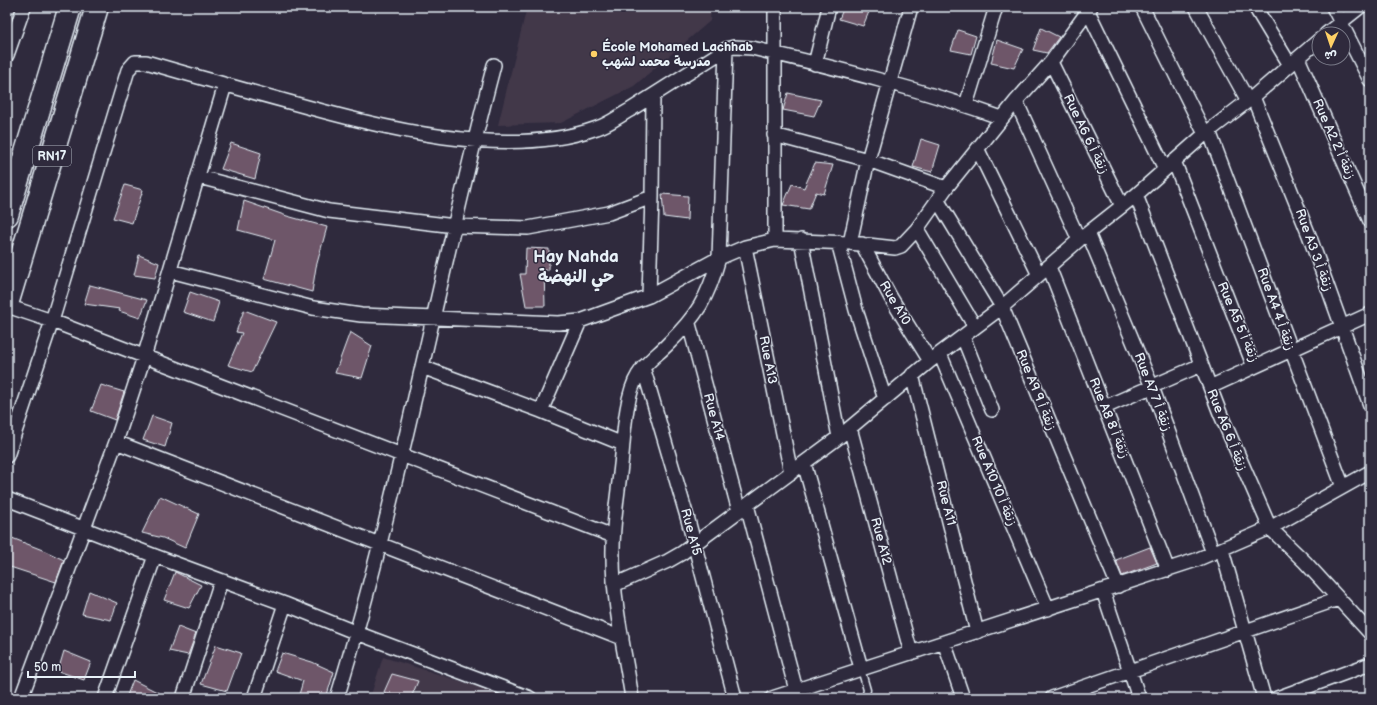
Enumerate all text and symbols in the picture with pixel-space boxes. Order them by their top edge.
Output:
north arrow [1311,26,1351,66]
place label: École Mohamed Lachhab مدرسة محمد لشهب [602,38,754,70]
marker: École Mohamed Lachhab مدرسة محمد لشهب [589,49,599,59]
text: ش [1324,49,1337,62]
street label: Rue A6 زنقة أ 6 [1060,92,1112,176]
street label: Rue A2 زنقة أ 2 [1309,96,1359,182]
road number: RN17 [33,146,71,166]
street label: Rue A3 زنقة أ 3 [1292,207,1336,294]
district label: Hay Nahda حي النهضة [533,247,619,292]
street label: Rue A4 زنقة أ 4 [1254,266,1298,352]
street label: Rue A10 [876,278,914,328]
street label: Rue A5 زنقة أ 5 [1214,279,1262,365]
street label: Rue A13 [756,335,780,385]
street label: Rue A9 زنقة أ 9 [1013,347,1059,433]
street label: Rue A7 زنقة أ 7 [1131,351,1175,434]
street label: Rue A8 زنقة أ 8 [1085,375,1133,461]
street label: Rue A6 زنقة أ 6 [1203,387,1251,473]
street label: Rue A14 [700,391,728,443]
street label: Rue A10 زنقة أ 10 [968,434,1020,528]
street label: Rue A11 [933,479,959,527]
street label: Rue A15 [677,507,705,557]
street label: Rue A12 [867,516,895,567]
scale bar [28,653,135,679]
text: 50 m [34,660,61,675]

